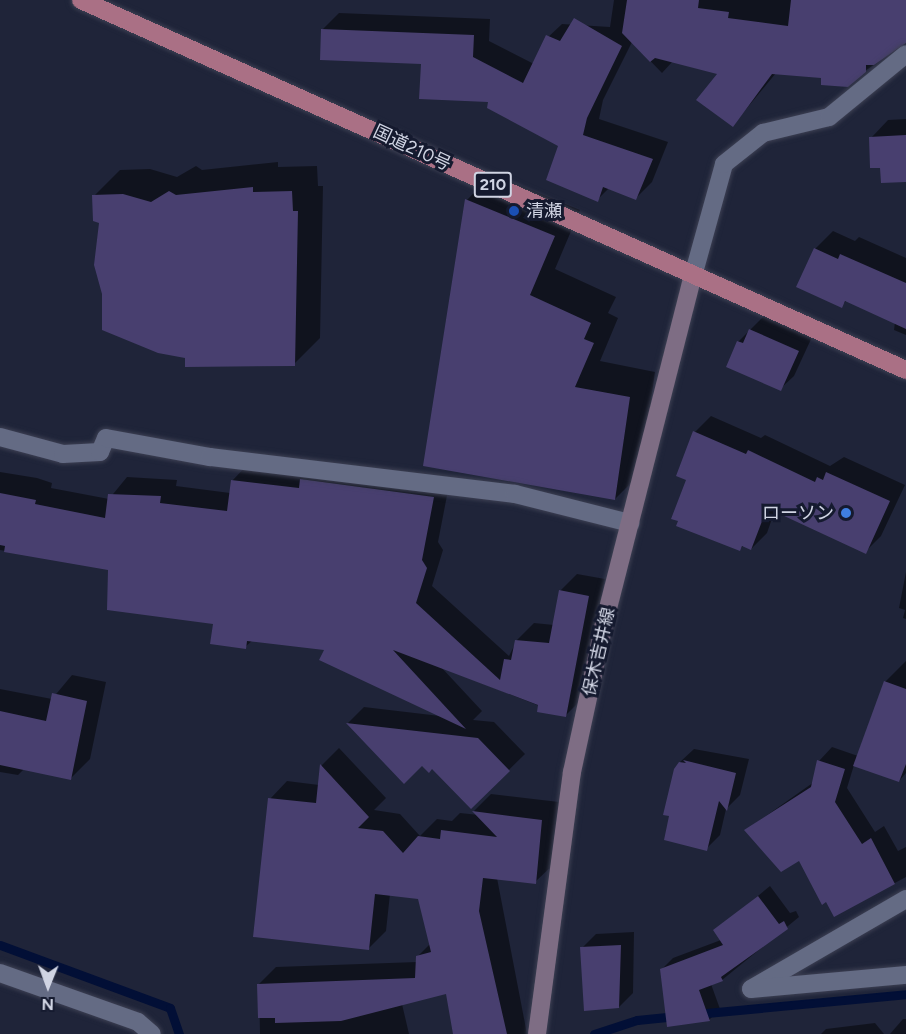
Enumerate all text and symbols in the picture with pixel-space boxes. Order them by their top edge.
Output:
street label: 国道210号 [370,121,454,175]
road number: 210 [474,172,512,198]
place label: 清瀬 [526,200,562,222]
marker: 清瀬 [507,204,521,218]
place label: ローソン [762,502,834,524]
marker: ローソン [839,506,853,520]
street label: 保木吉井線 [578,606,620,698]
north arrow [18,956,78,1016]
text: N [41,995,54,1014]

